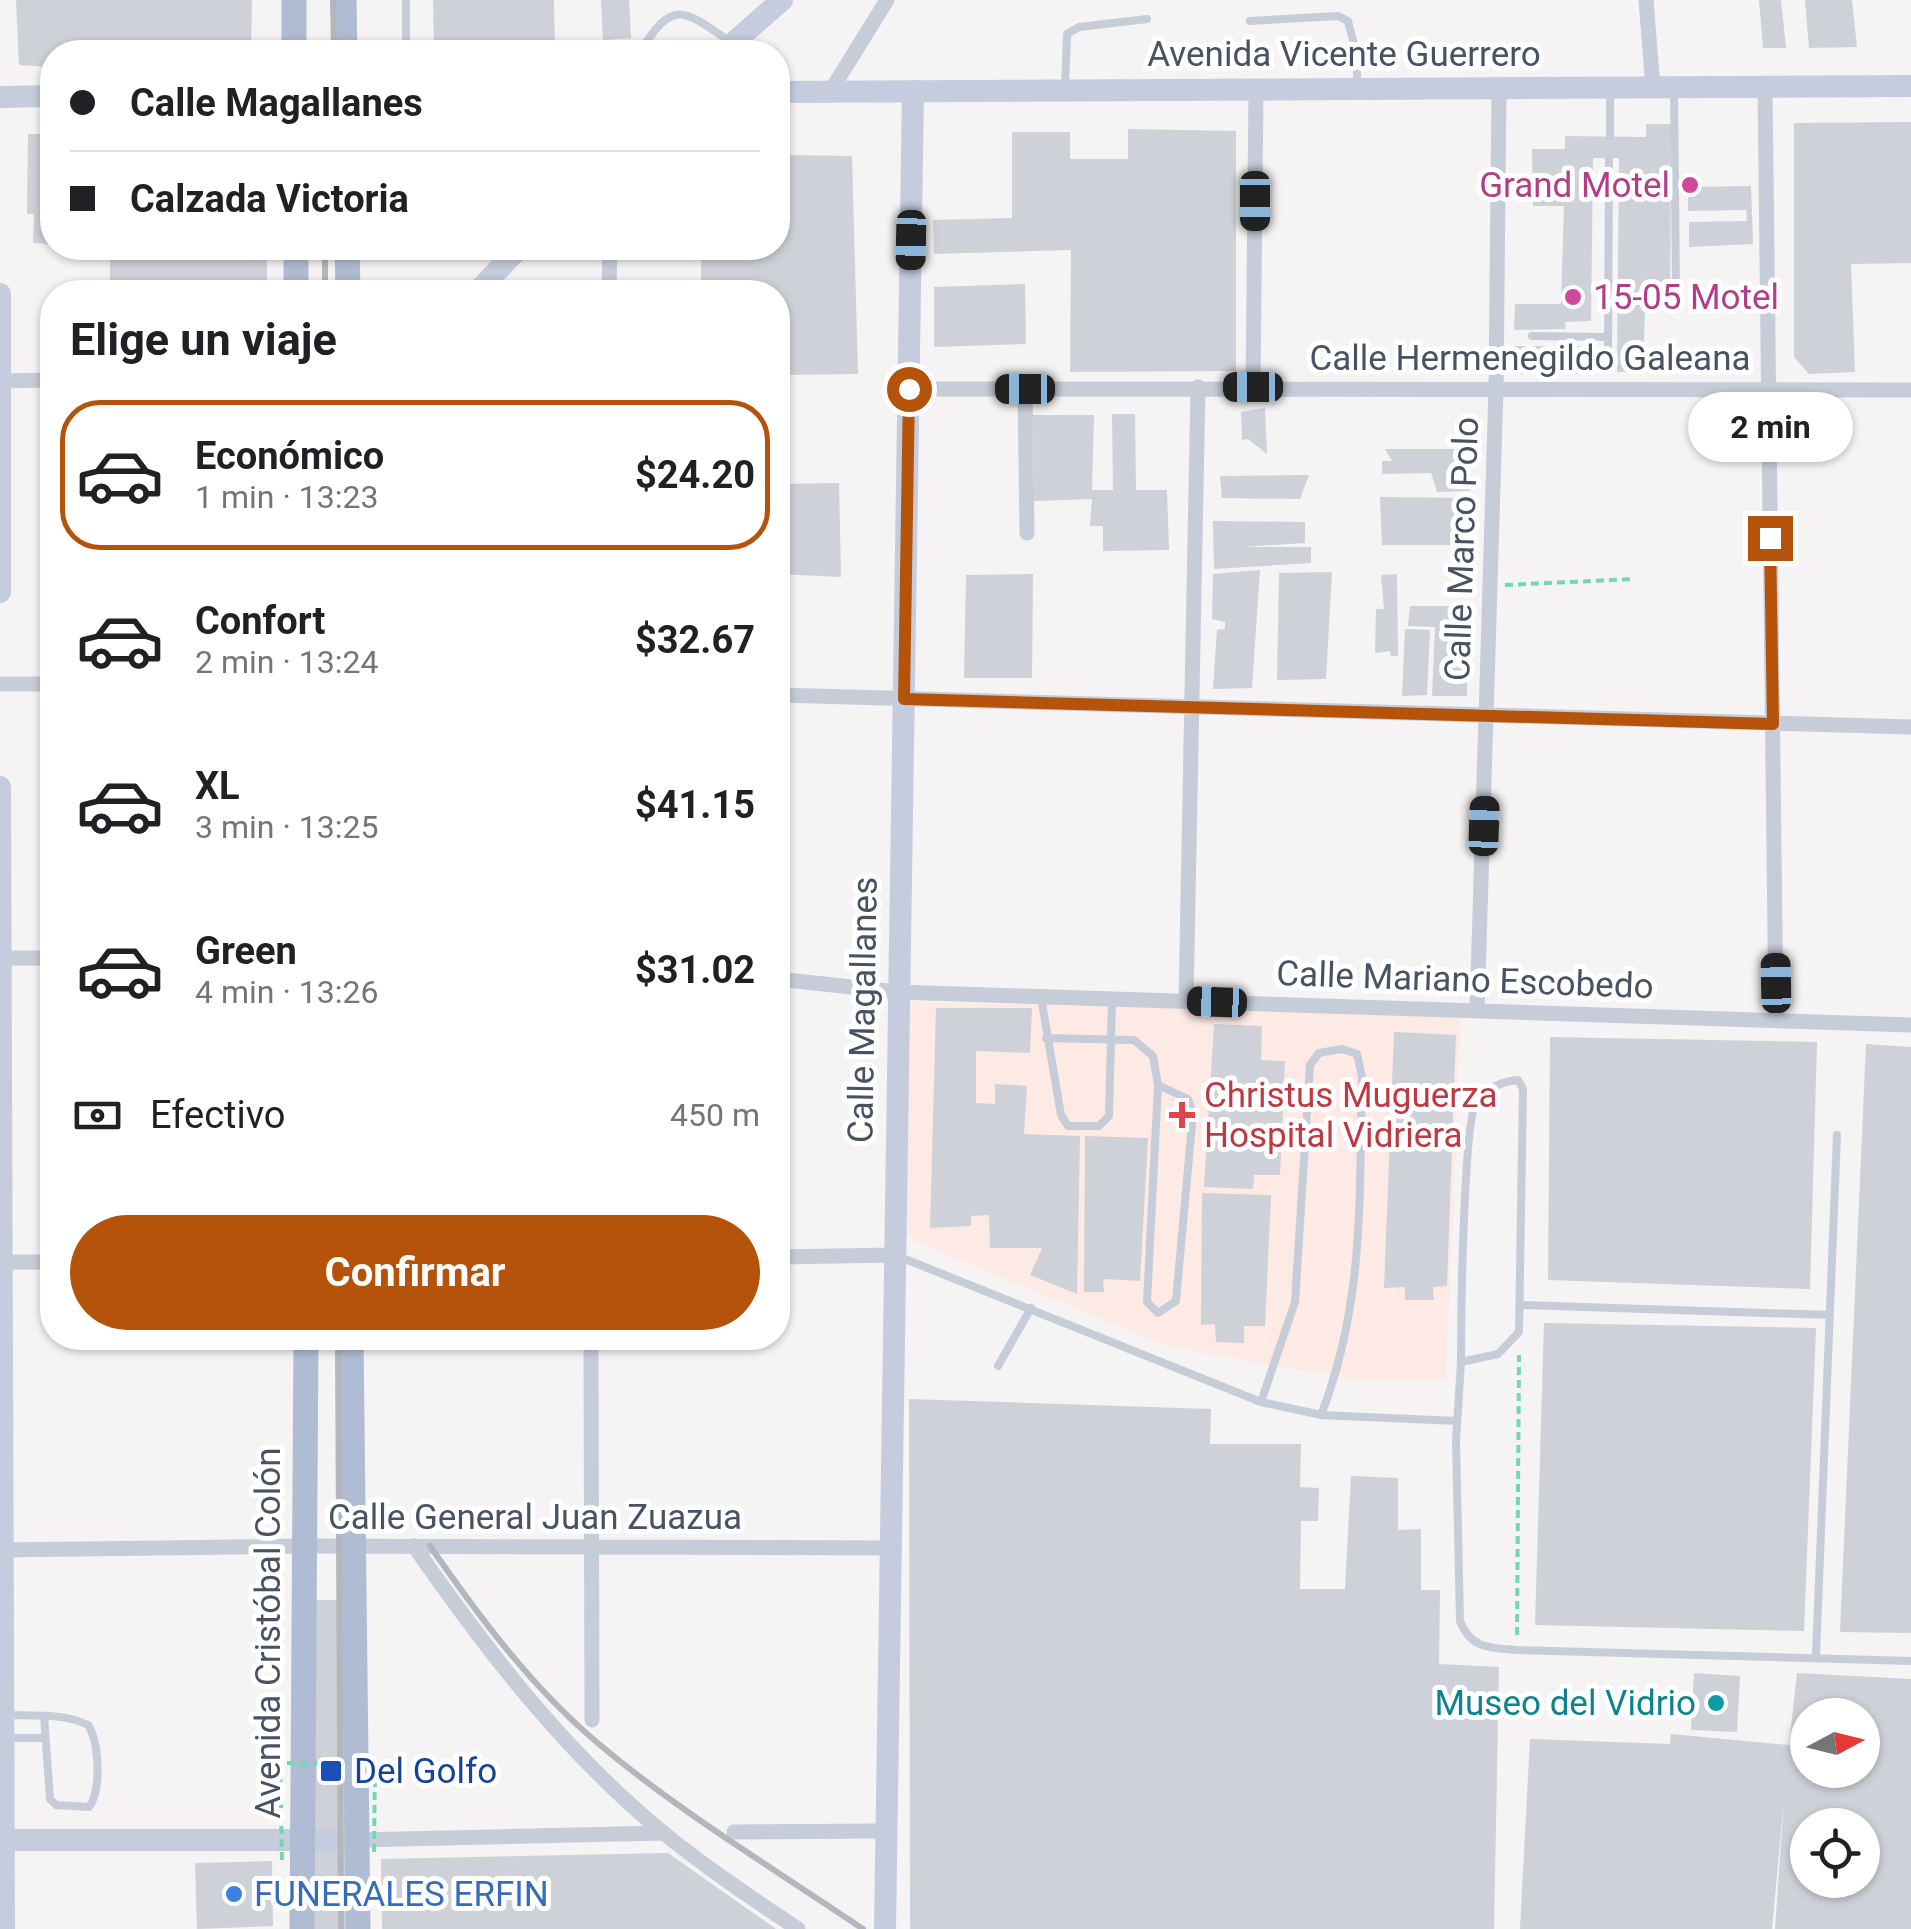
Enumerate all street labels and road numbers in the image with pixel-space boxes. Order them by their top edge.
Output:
street label: Avenida Vicente Guerrero [1147,34,1541,75]
street label: Calle Hermenegildo Galeana [1309,338,1751,379]
street label: Calle Marco Polo [1437,416,1487,682]
street label: Calle Magallanes [840,876,886,1144]
street label: Calle Mariano Escobedo [1276,953,1654,1007]
street label: Avenida Cristóbal Colón [248,1447,289,1819]
street label: Calle General Juan Zuazua [328,1497,742,1538]

